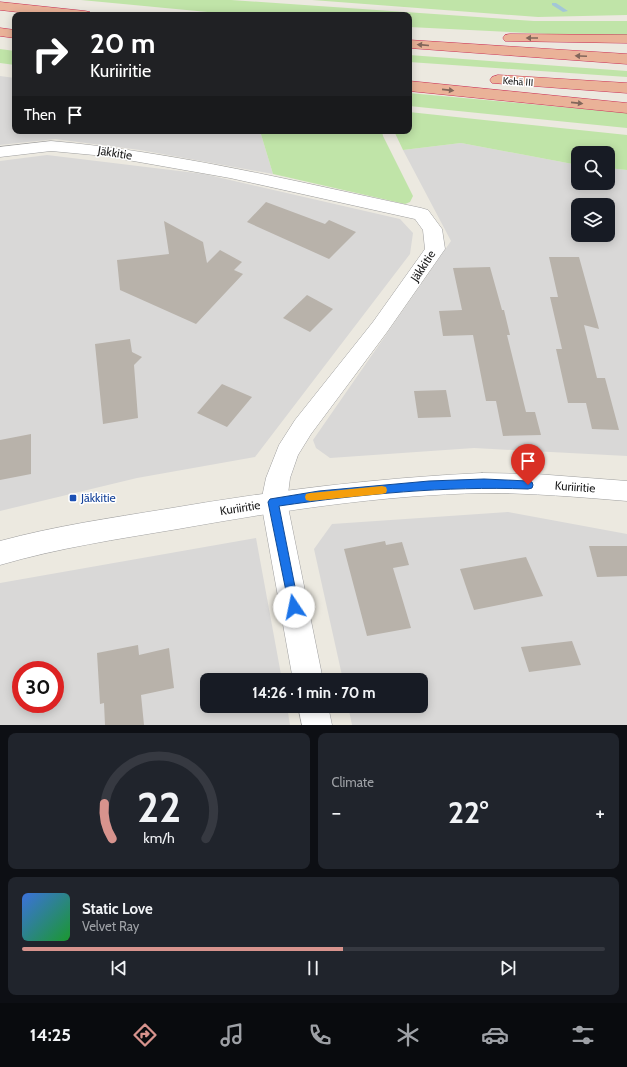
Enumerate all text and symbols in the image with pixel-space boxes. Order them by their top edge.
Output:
text: 20 m [90,26,155,60]
icon: right [24,28,76,80]
one-way arrow [525,35,538,41]
one-way arrow [417,42,429,49]
one-way arrow [575,53,587,60]
text: Kuriiritie [90,60,151,82]
street label: Kehä III [502,74,534,89]
one-way arrow [442,86,454,93]
one-way arrow [571,99,583,106]
icon: arrive [64,104,86,126]
text: Then [24,106,56,124]
street label: Jäkkitie [96,142,133,163]
map controls [571,146,615,242]
button: search [571,146,615,190]
button: layers [571,198,615,242]
street label: Jäkkitie [406,247,438,285]
pin [511,444,545,485]
icon: arrive [517,450,539,472]
street label: Kuriiritie [554,478,596,495]
place label: Jäkkitie [80,490,116,505]
marker: Jäkkitie [68,493,78,503]
street label: Kuriiritie [219,497,261,518]
position arrow [273,586,315,628]
speed limit sign: 30 [12,661,64,713]
text: 14:26 · 1 min · 70 m [252,684,376,702]
text: Climate [332,774,374,790]
text: 22 [137,782,181,832]
text: 22° [448,794,488,831]
text: − [332,799,341,826]
text: + [595,799,605,826]
text: km/h [143,829,174,847]
text: Static Love [82,900,153,918]
text: Velvet Ray [82,918,139,934]
icon: previous [108,957,130,979]
icon: pause [302,957,324,979]
icon: next [497,957,519,979]
icon: directions [131,1021,159,1049]
icon: music [218,1021,246,1049]
icon: phone [306,1021,334,1049]
icon: climate [394,1021,422,1049]
icon: car [481,1021,509,1049]
icon: filters [569,1021,597,1049]
text: 14:25 [30,1024,71,1046]

